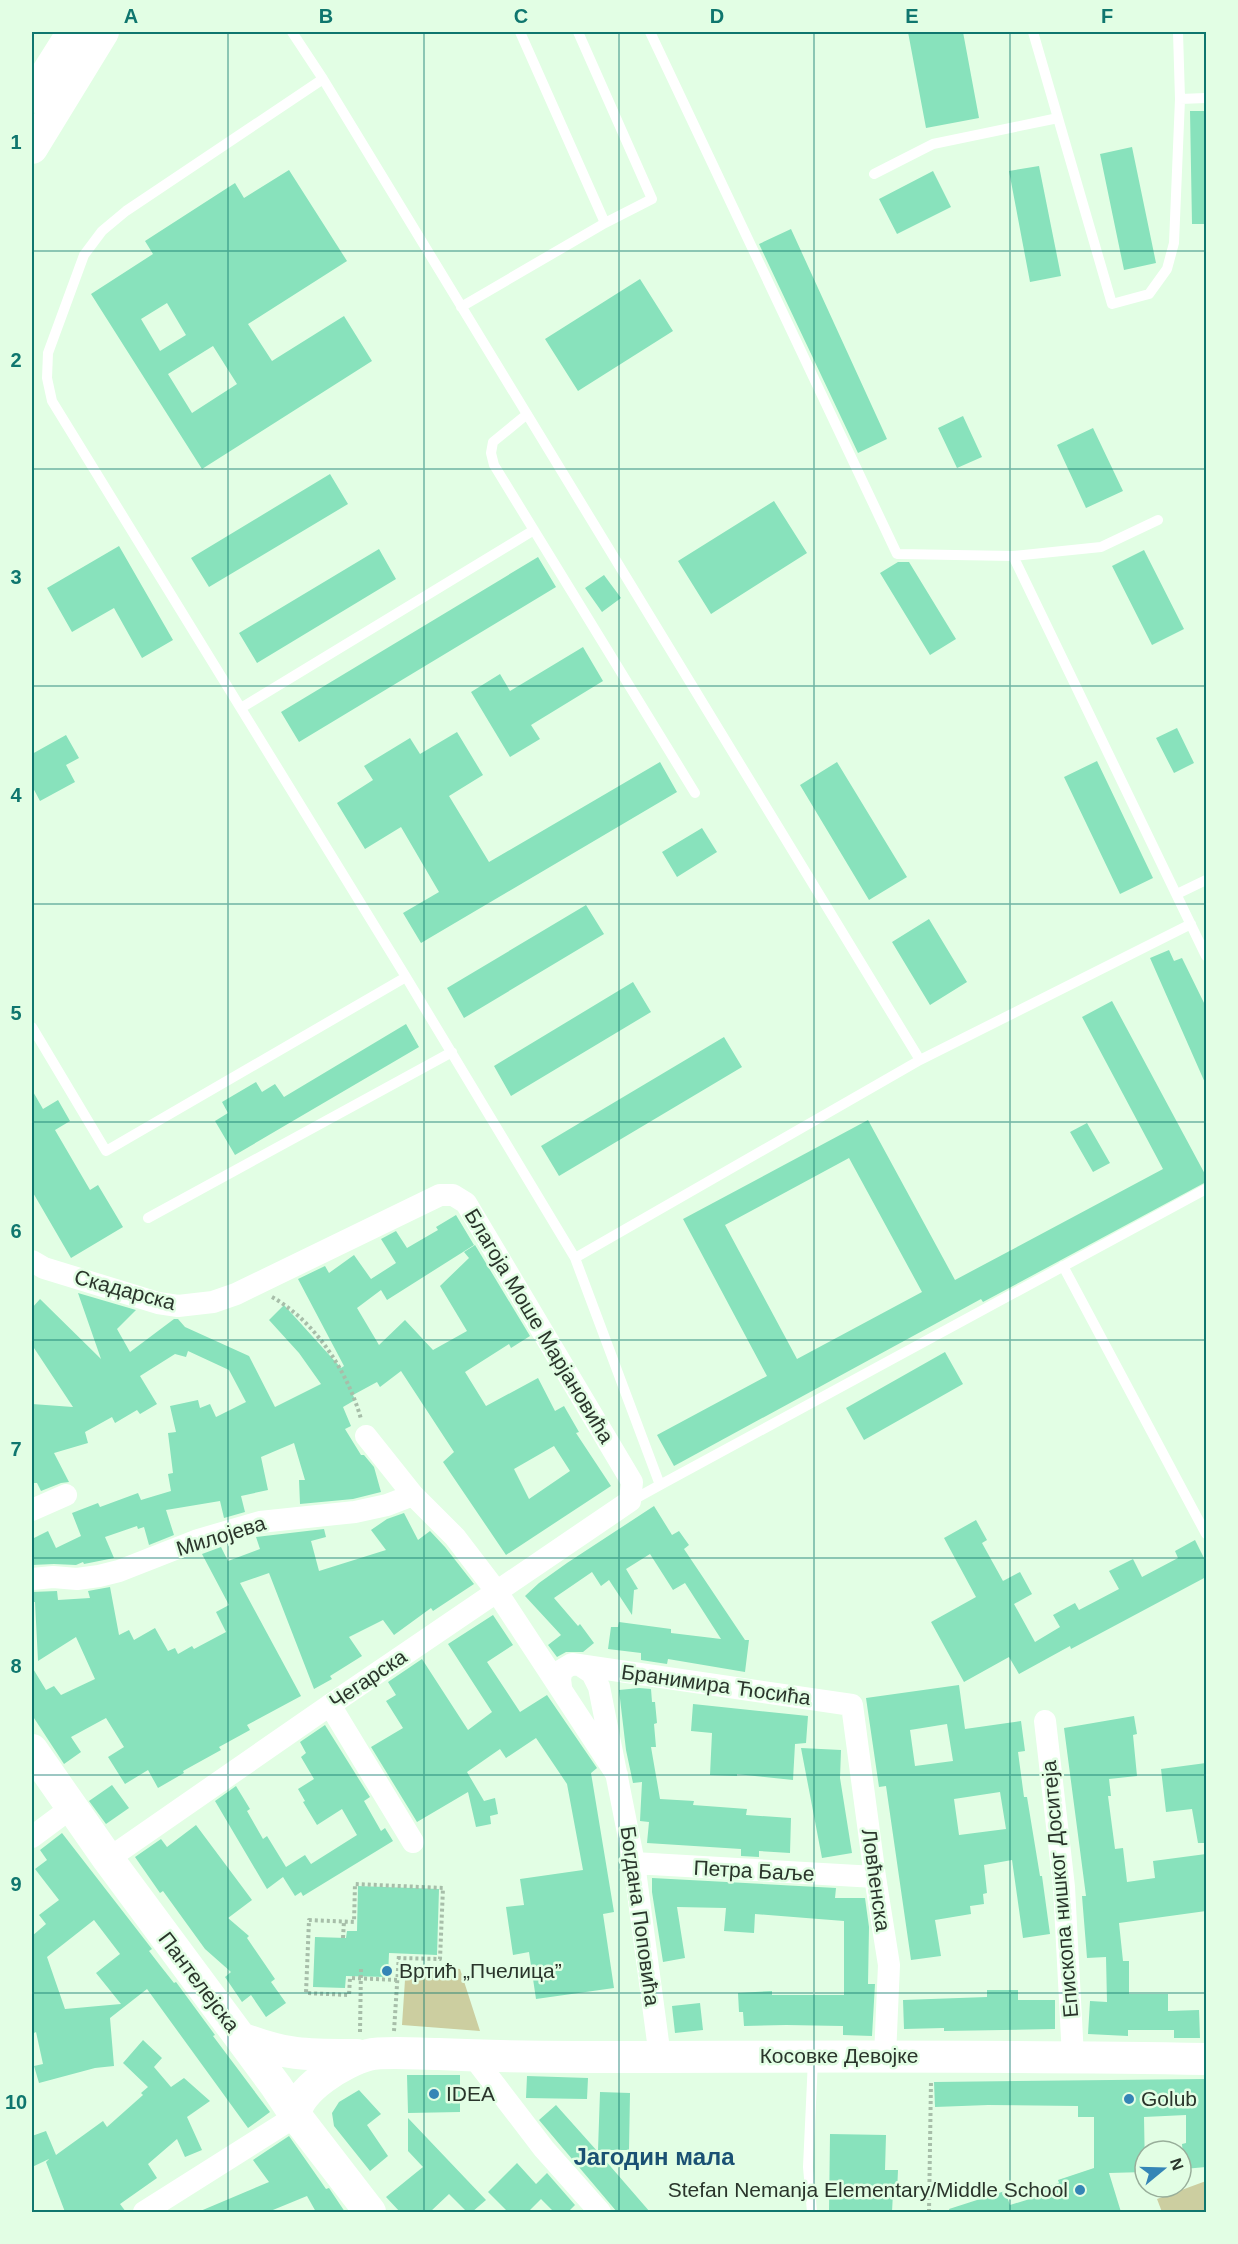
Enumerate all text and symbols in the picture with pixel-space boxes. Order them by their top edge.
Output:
text: A [124,5,138,27]
text: B [319,5,333,27]
text: C [514,5,528,27]
text: D [710,5,724,27]
text: E [905,5,919,27]
text: F [1101,5,1113,27]
text: 1 [10,131,22,153]
text: 2 [10,349,22,371]
text: 3 [10,566,22,588]
text: 4 [10,784,22,806]
text: 5 [10,1002,22,1024]
street label: Благоја Моше Марјановића [460,1204,619,1447]
text: 6 [10,1220,22,1242]
street label: Скадарска [72,1265,179,1314]
text: 7 [10,1438,22,1460]
street label: Милојева [173,1511,269,1560]
street label: Чегарска [325,1644,411,1713]
text: 8 [10,1655,22,1677]
street label: Бранимира Ћосића [620,1660,813,1709]
street label: Епископа нишког Доситеја [1037,1759,1082,2019]
street label: Богдана Поповића [616,1825,665,2008]
street label: Ловћенска [858,1827,895,1933]
street label: Петра Баље [693,1856,815,1885]
text: 9 [10,1873,22,1895]
street label: Пантелејска [154,1927,245,2036]
place label: Вртић „Пчелица” [399,1959,562,1982]
marker: Вртић „Пчелица” [380,1964,394,1978]
street label: Косовке Девојке [760,2044,918,2067]
place label: IDEA [446,2082,495,2105]
marker: IDEA [427,2087,441,2101]
place label: Golub [1141,2087,1197,2110]
text: 10 [5,2091,27,2113]
marker: Golub [1122,2092,1136,2106]
north arrow [1133,2139,1193,2199]
district label: Јагодин мала [573,2143,735,2170]
text: N [1167,2156,1187,2173]
place label: Stefan Nemanja Elementary/Middle School [668,2178,1068,2201]
marker: Stefan Nemanja Elementary/Middle School [1073,2183,1087,2197]

